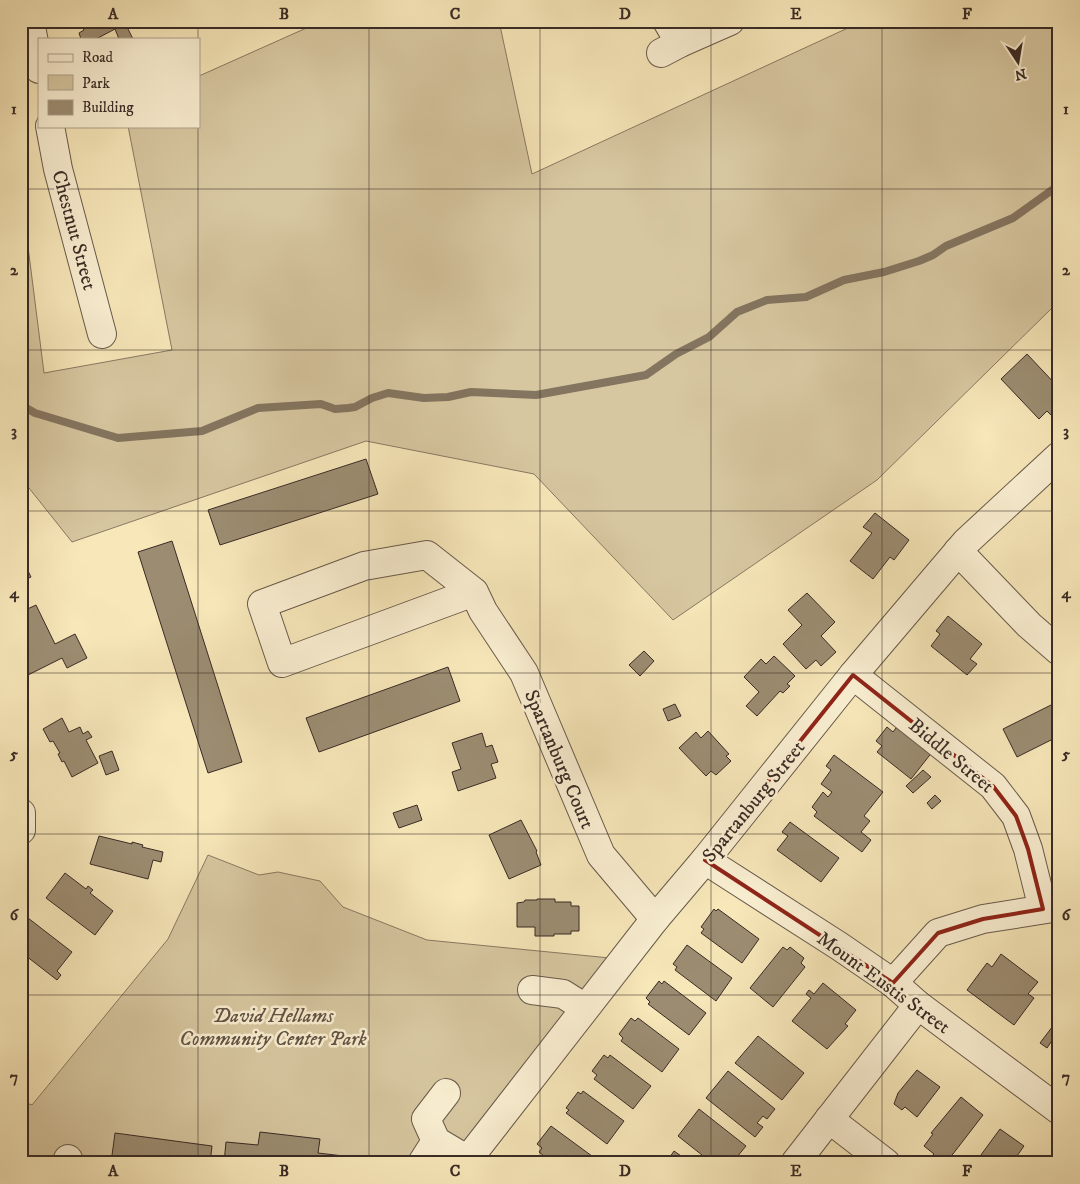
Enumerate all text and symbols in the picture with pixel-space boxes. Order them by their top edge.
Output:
text: A [107,4,119,24]
text: B [279,4,289,24]
text: C [450,4,460,24]
text: D [619,4,631,24]
text: E [790,4,802,24]
text: F [962,4,972,24]
legend [38,38,200,128]
north arrow [992,38,1042,88]
text: Road [82,48,114,67]
text: N [1013,64,1028,84]
text: Park [82,74,111,93]
text: Building [82,98,134,117]
text: 1 [11,99,17,119]
text: 1 [1063,99,1069,119]
street label: Chestnut Street [46,168,102,293]
text: 2 [10,260,19,280]
text: 2 [1062,260,1071,280]
text: 3 [11,421,17,441]
text: 3 [1063,421,1069,441]
text: 4 [8,583,19,603]
text: 4 [1060,583,1071,603]
street label: Spartanburg Court [518,686,599,833]
street label: Biddle Street [903,713,999,799]
street label: Spartanburg Street [697,736,811,868]
text: 5 [9,744,18,764]
text: 5 [1061,744,1070,764]
text: 6 [10,905,20,925]
text: 6 [1062,905,1072,925]
street label: Mount Eustis Street [812,926,955,1040]
park label: David Hellams Community Center Park [179,1004,367,1052]
text: 7 [10,1067,18,1087]
text: 7 [1062,1067,1070,1087]
text: A [107,1161,119,1181]
text: B [279,1161,289,1181]
text: C [450,1161,460,1181]
text: D [619,1161,631,1181]
text: E [790,1161,802,1181]
text: F [962,1161,972,1181]

